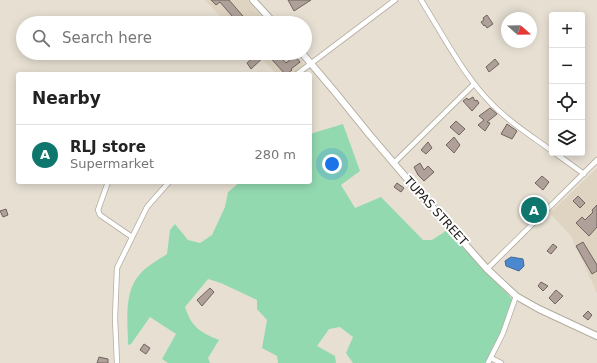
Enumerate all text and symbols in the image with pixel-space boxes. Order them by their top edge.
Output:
north arrow [501,12,537,48]
map controls [549,12,585,156]
button: + [549,12,585,48]
search box [16,16,312,60]
icon: search [30,27,52,49]
text: Search here [62,29,152,47]
button: − [549,48,585,84]
button: locate [549,84,585,120]
text: Nearby [32,88,101,108]
button: layers [549,120,585,156]
text: RLJ store [70,138,146,156]
text: A [40,147,50,162]
text: 280 m [254,147,296,162]
your location [322,154,342,174]
text: Supermarket [70,156,154,171]
street label: TUPAS STREET [401,173,471,249]
pin: A [521,195,547,225]

